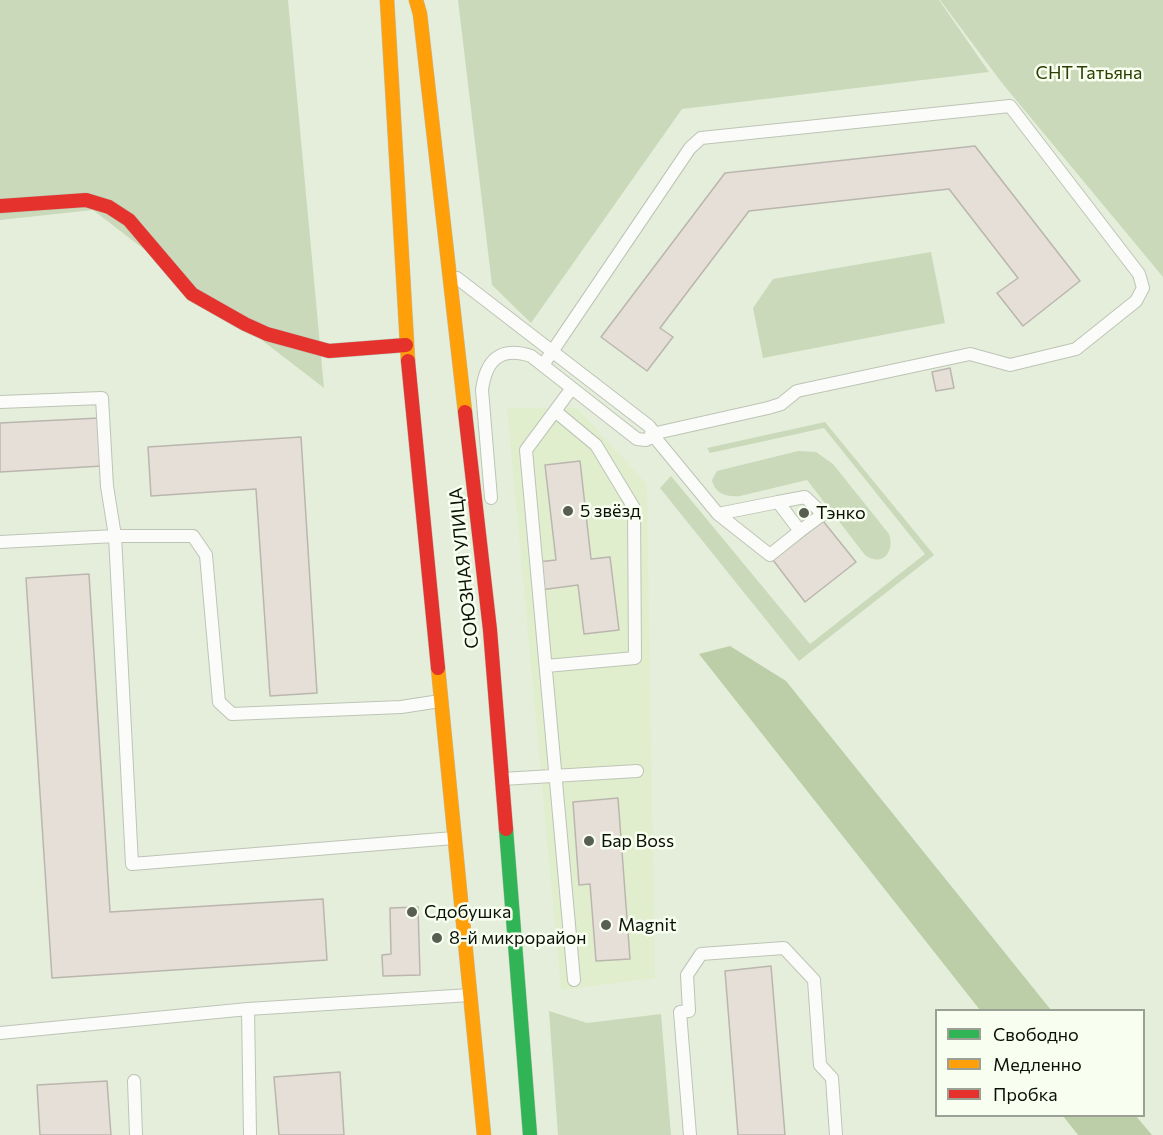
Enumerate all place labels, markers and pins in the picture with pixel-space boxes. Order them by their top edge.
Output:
place label: 5 звёзд [580,500,641,522]
place label: Тэнко [816,502,866,524]
marker: 5 звёзд [561,504,575,518]
marker: Тэнко [797,506,811,520]
place label: Бар Boss [601,830,674,852]
marker: Бар Boss [582,834,596,848]
place label: Сдобушка [424,901,511,923]
marker: Сдобушка [405,905,419,919]
place label: Magnit [618,914,677,936]
marker: Magnit [599,918,613,932]
place label: 8-й микрорайон [449,927,587,949]
marker: 8-й микрорайон [430,931,444,945]

